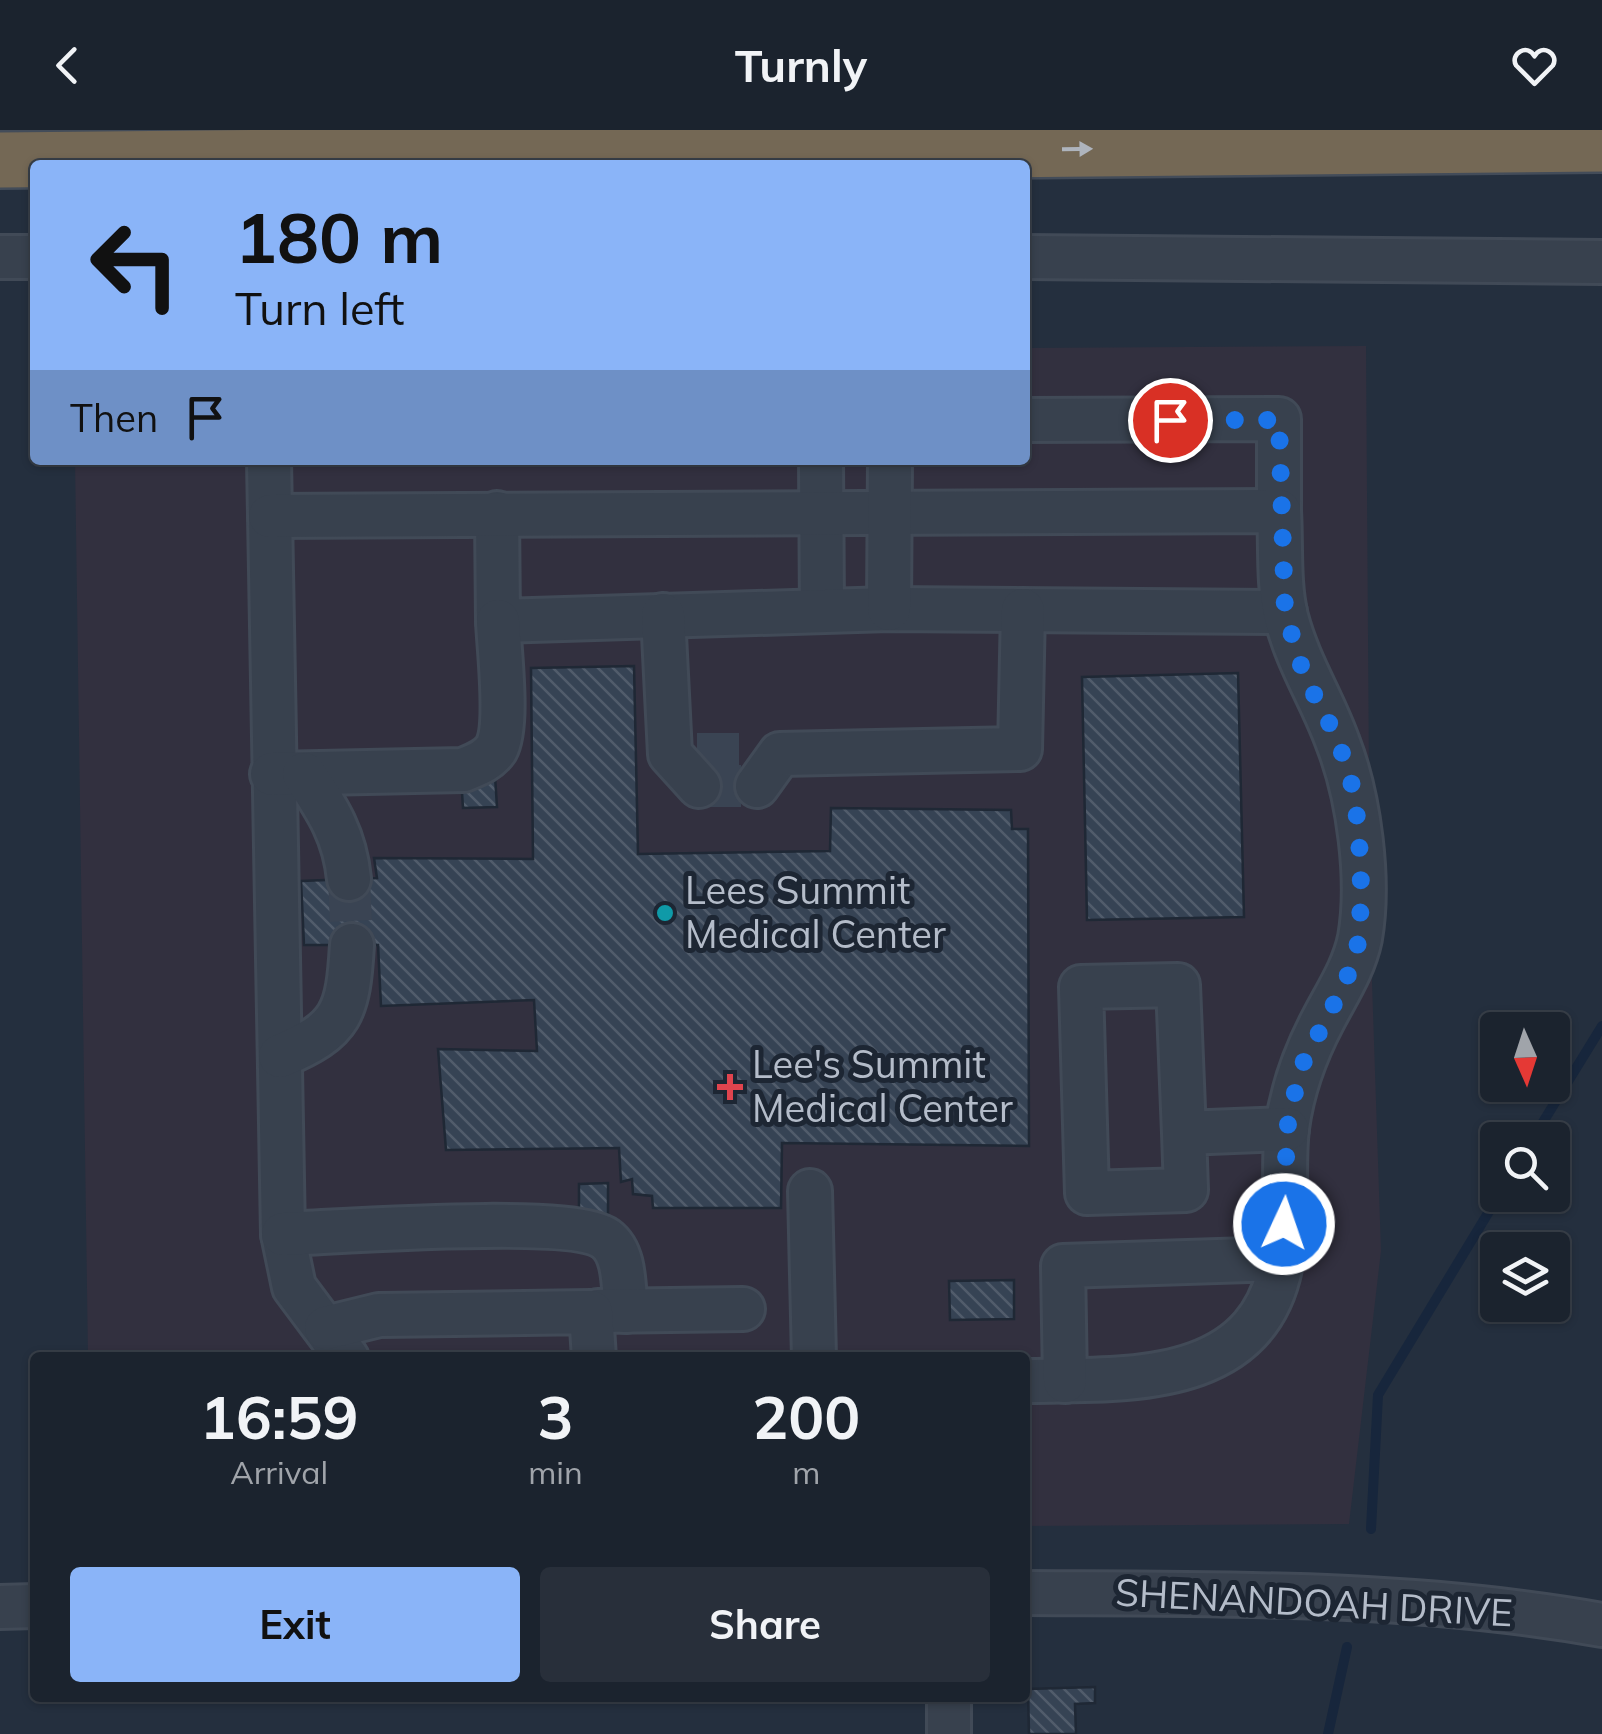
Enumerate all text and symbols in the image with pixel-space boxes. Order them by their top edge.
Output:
text: Turnly [735,37,867,93]
icon: back [40,38,95,93]
icon: heart [1507,38,1562,93]
one-way arrow [1062,141,1094,157]
text: 180 m [235,193,443,281]
icon: left [70,200,200,330]
text: Turn left [235,280,404,336]
pin [1128,378,1213,463]
icon: arrive [178,390,233,445]
icon: arrive [1143,393,1198,448]
text: Then [70,394,158,442]
place label: Lees Summit Medical Center [685,866,946,958]
marker: Lees Summit Medical Center [654,902,676,924]
north arrow [1480,1012,1570,1102]
map controls [1480,1012,1570,1322]
place label: Lee's Summit Medical Center [752,1040,1013,1132]
marker: Lee's Summit Medical Center [717,1074,743,1100]
button: search [1480,1122,1570,1212]
position arrow [1232,1172,1336,1276]
button: layers [1480,1232,1570,1322]
text: 16:59 [200,1379,359,1454]
text: 3 [537,1379,573,1454]
text: 200 [752,1379,860,1454]
text: Arrival [230,1452,328,1492]
text: min [528,1452,583,1492]
text: m [792,1452,820,1492]
button: Exit [70,1567,520,1682]
button: Share [540,1567,990,1682]
street label: SHENANDOAH DRIVE [1114,1568,1514,1636]

